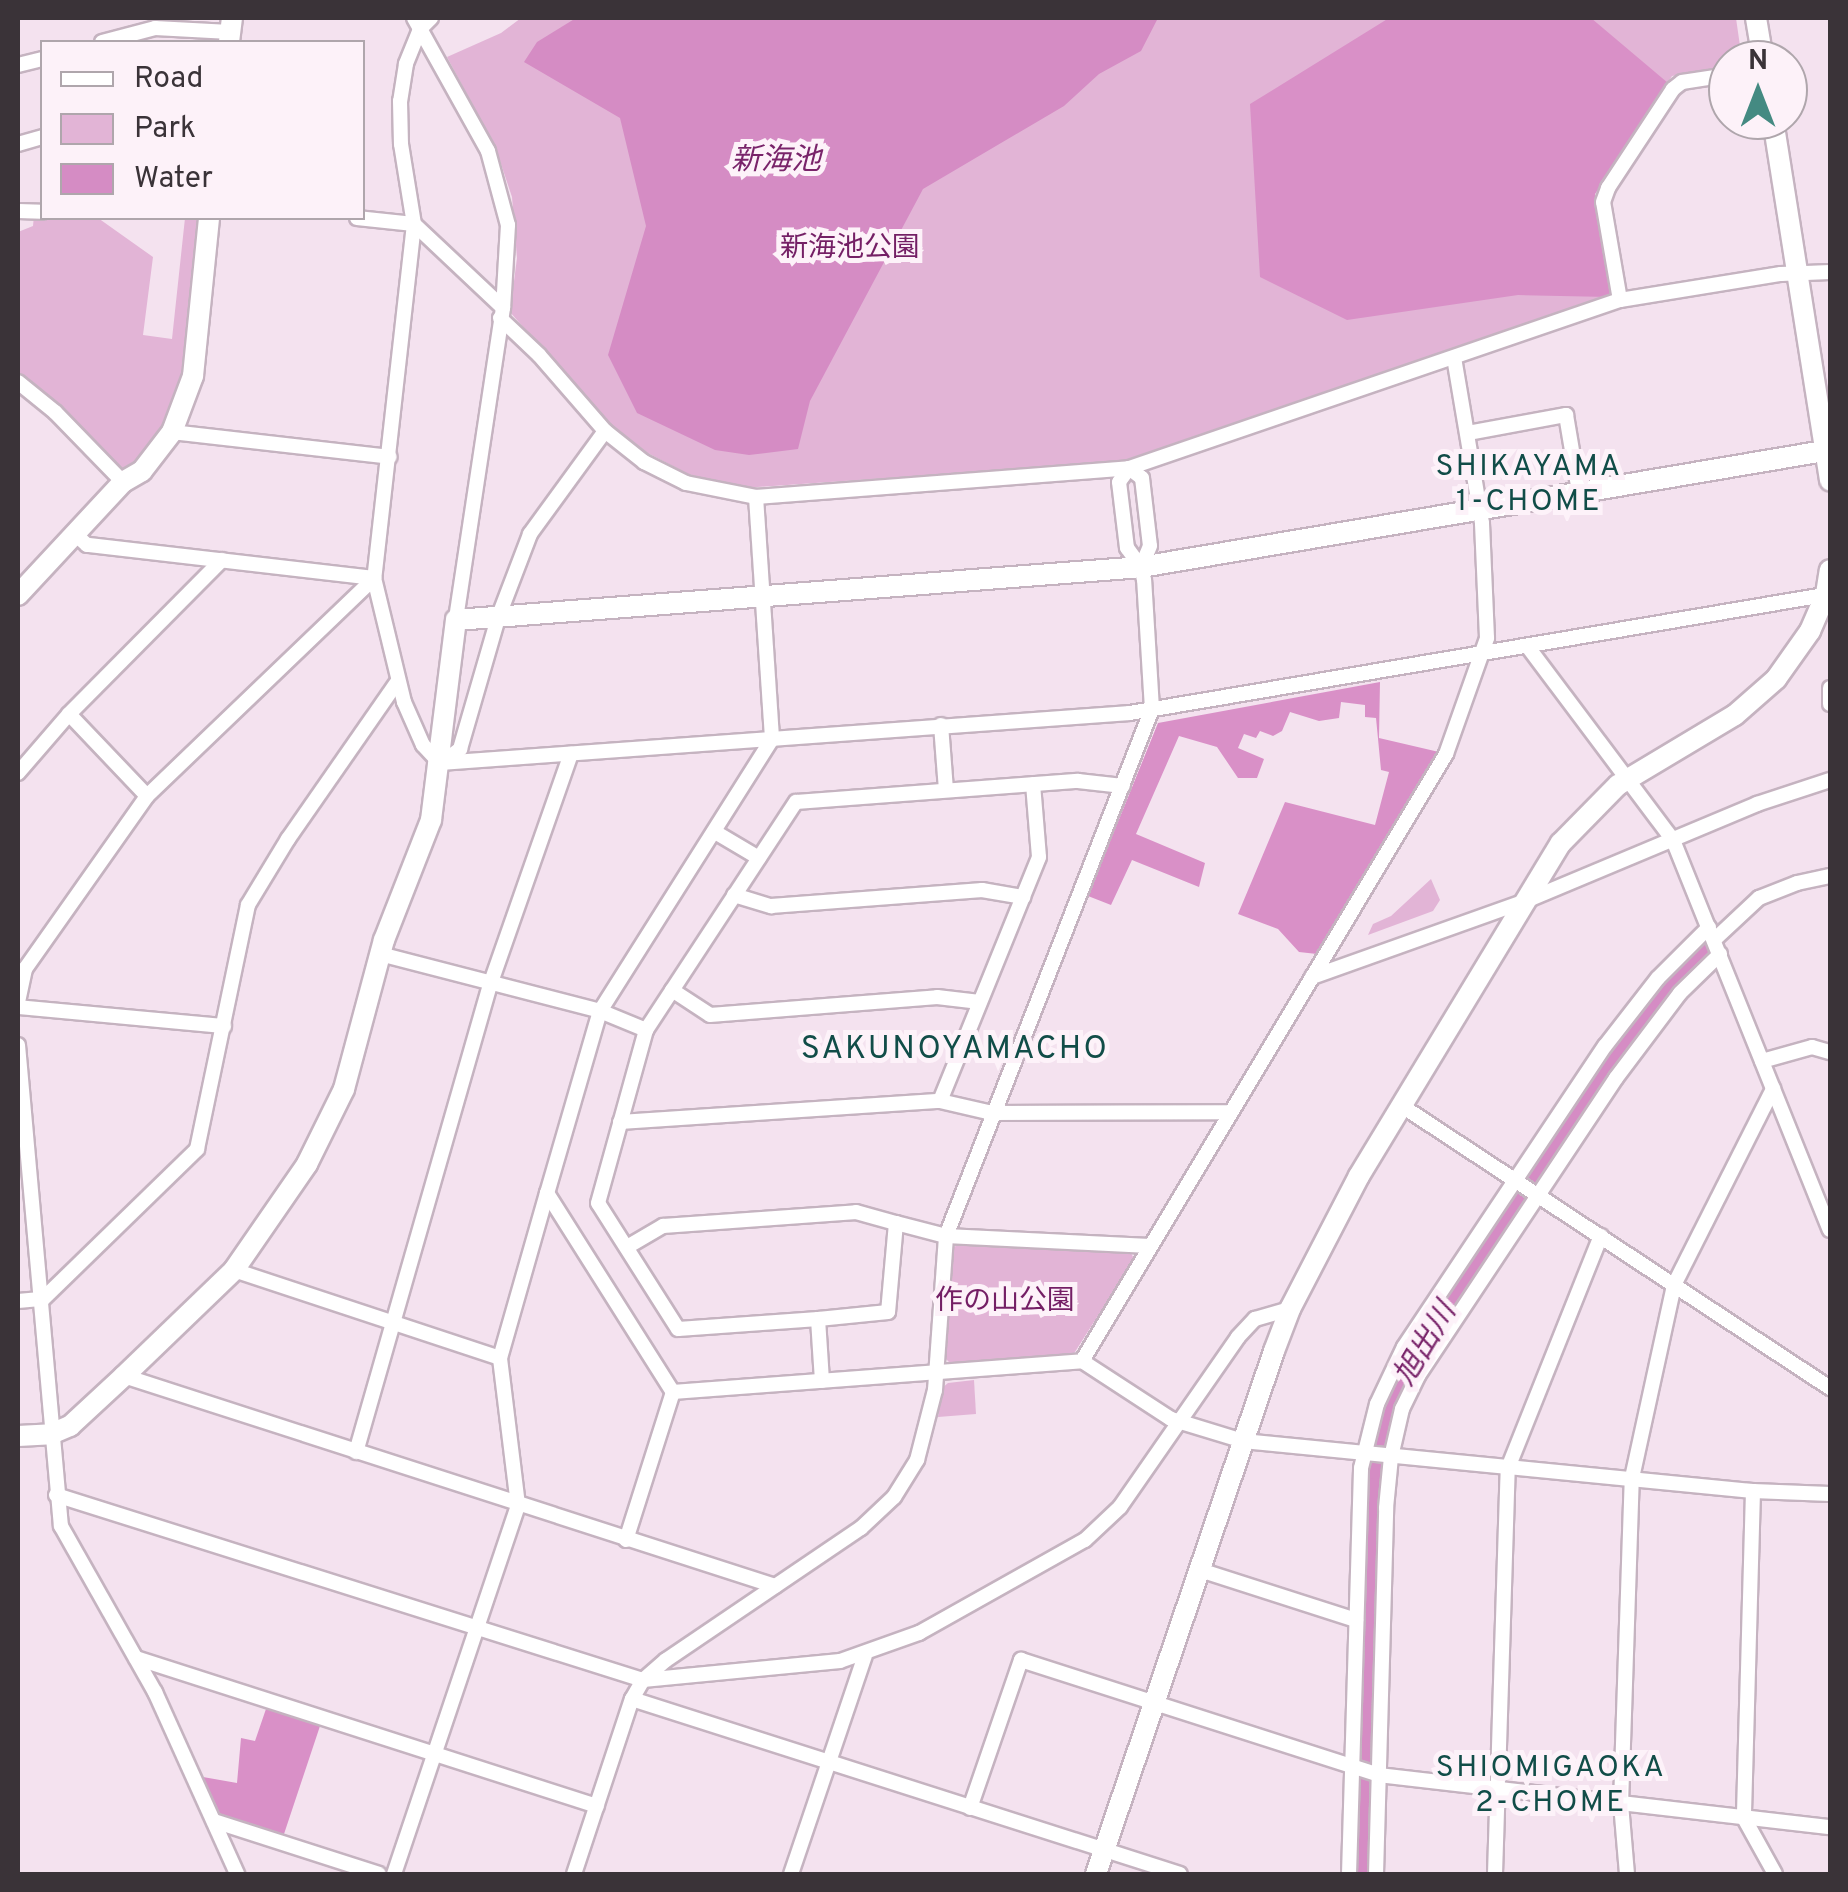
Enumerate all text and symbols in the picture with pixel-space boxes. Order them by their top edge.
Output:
legend [40,40,365,220]
north arrow [1708,40,1808,140]
text: N [1748,44,1768,80]
text: Road [134,61,203,98]
text: Park [134,111,196,148]
water label: 新海池 [731,144,821,180]
text: Water [134,161,213,198]
park label: 新海池公園 [780,232,920,266]
district label: SHIKAYAMA 1-CHOME [1435,450,1623,520]
district label: SAKUNOYAMACHO [801,1031,1109,1069]
park label: 作の山公園 [935,1285,1075,1319]
water label: 旭出川 [1388,1297,1466,1393]
district label: SHIOMIGAOKA 2-CHOME [1436,1751,1666,1822]

